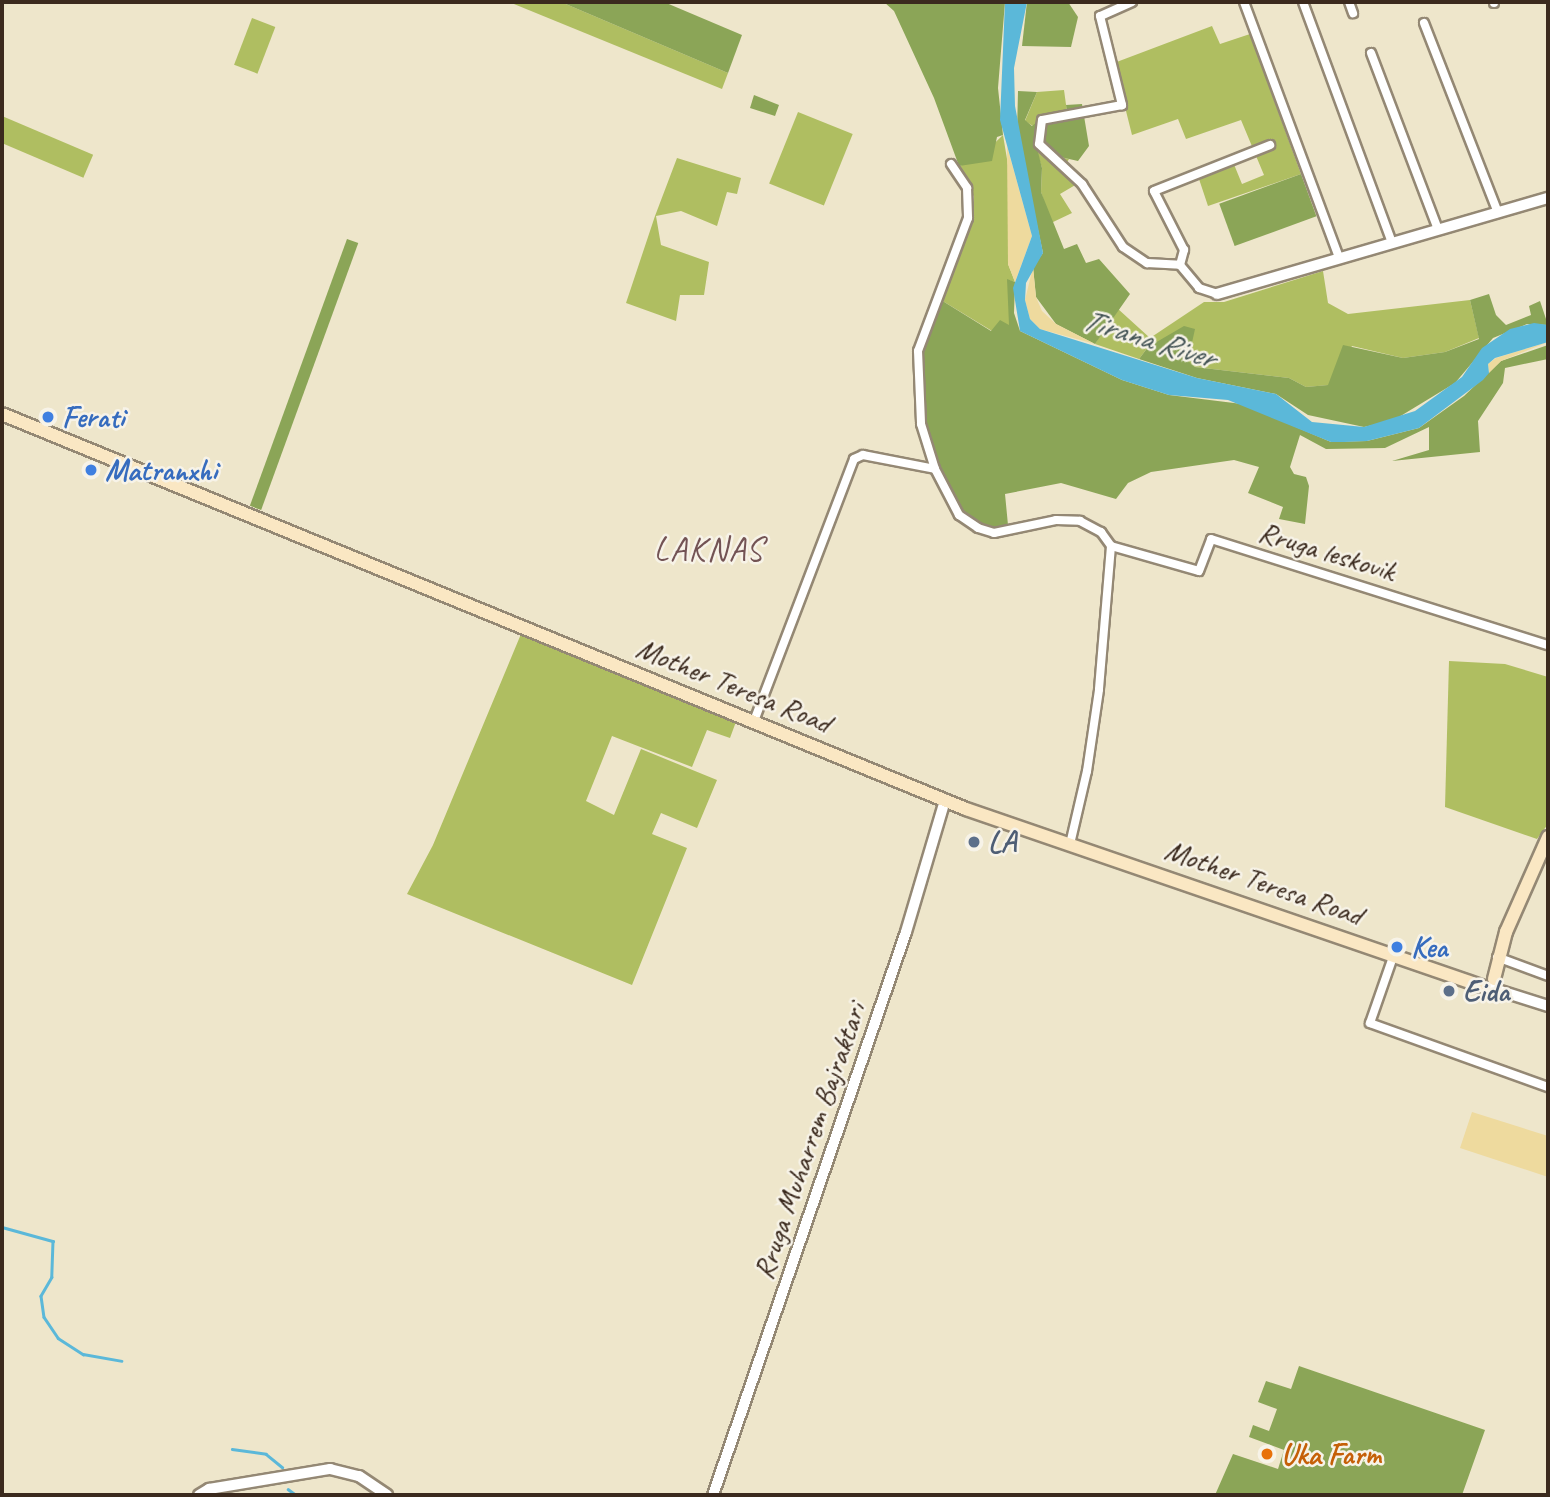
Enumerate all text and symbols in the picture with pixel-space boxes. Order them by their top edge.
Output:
water label: Tirana River [1077,301,1219,377]
place label: Ferati [62,399,124,435]
marker: Ferati [40,409,56,425]
place label: Matranxhi [105,452,217,488]
marker: Matranxhi [83,462,99,478]
street label: Rruga leskovik [1254,513,1400,589]
district label: LAKNAS [655,530,763,570]
street label: Mother Teresa Road [632,630,836,740]
place label: LA [988,824,1016,860]
street label: Mother Teresa Road [1161,832,1367,932]
marker: LA [966,834,982,850]
place label: Kea [1411,929,1447,965]
marker: Kea [1389,939,1405,955]
place label: Eida [1463,973,1509,1009]
marker: Eida [1441,983,1457,999]
street label: Rruga Muharrem Bajraktari [745,999,873,1283]
place label: Uka Farm [1281,1436,1384,1472]
marker: Uka Farm [1259,1446,1275,1462]

